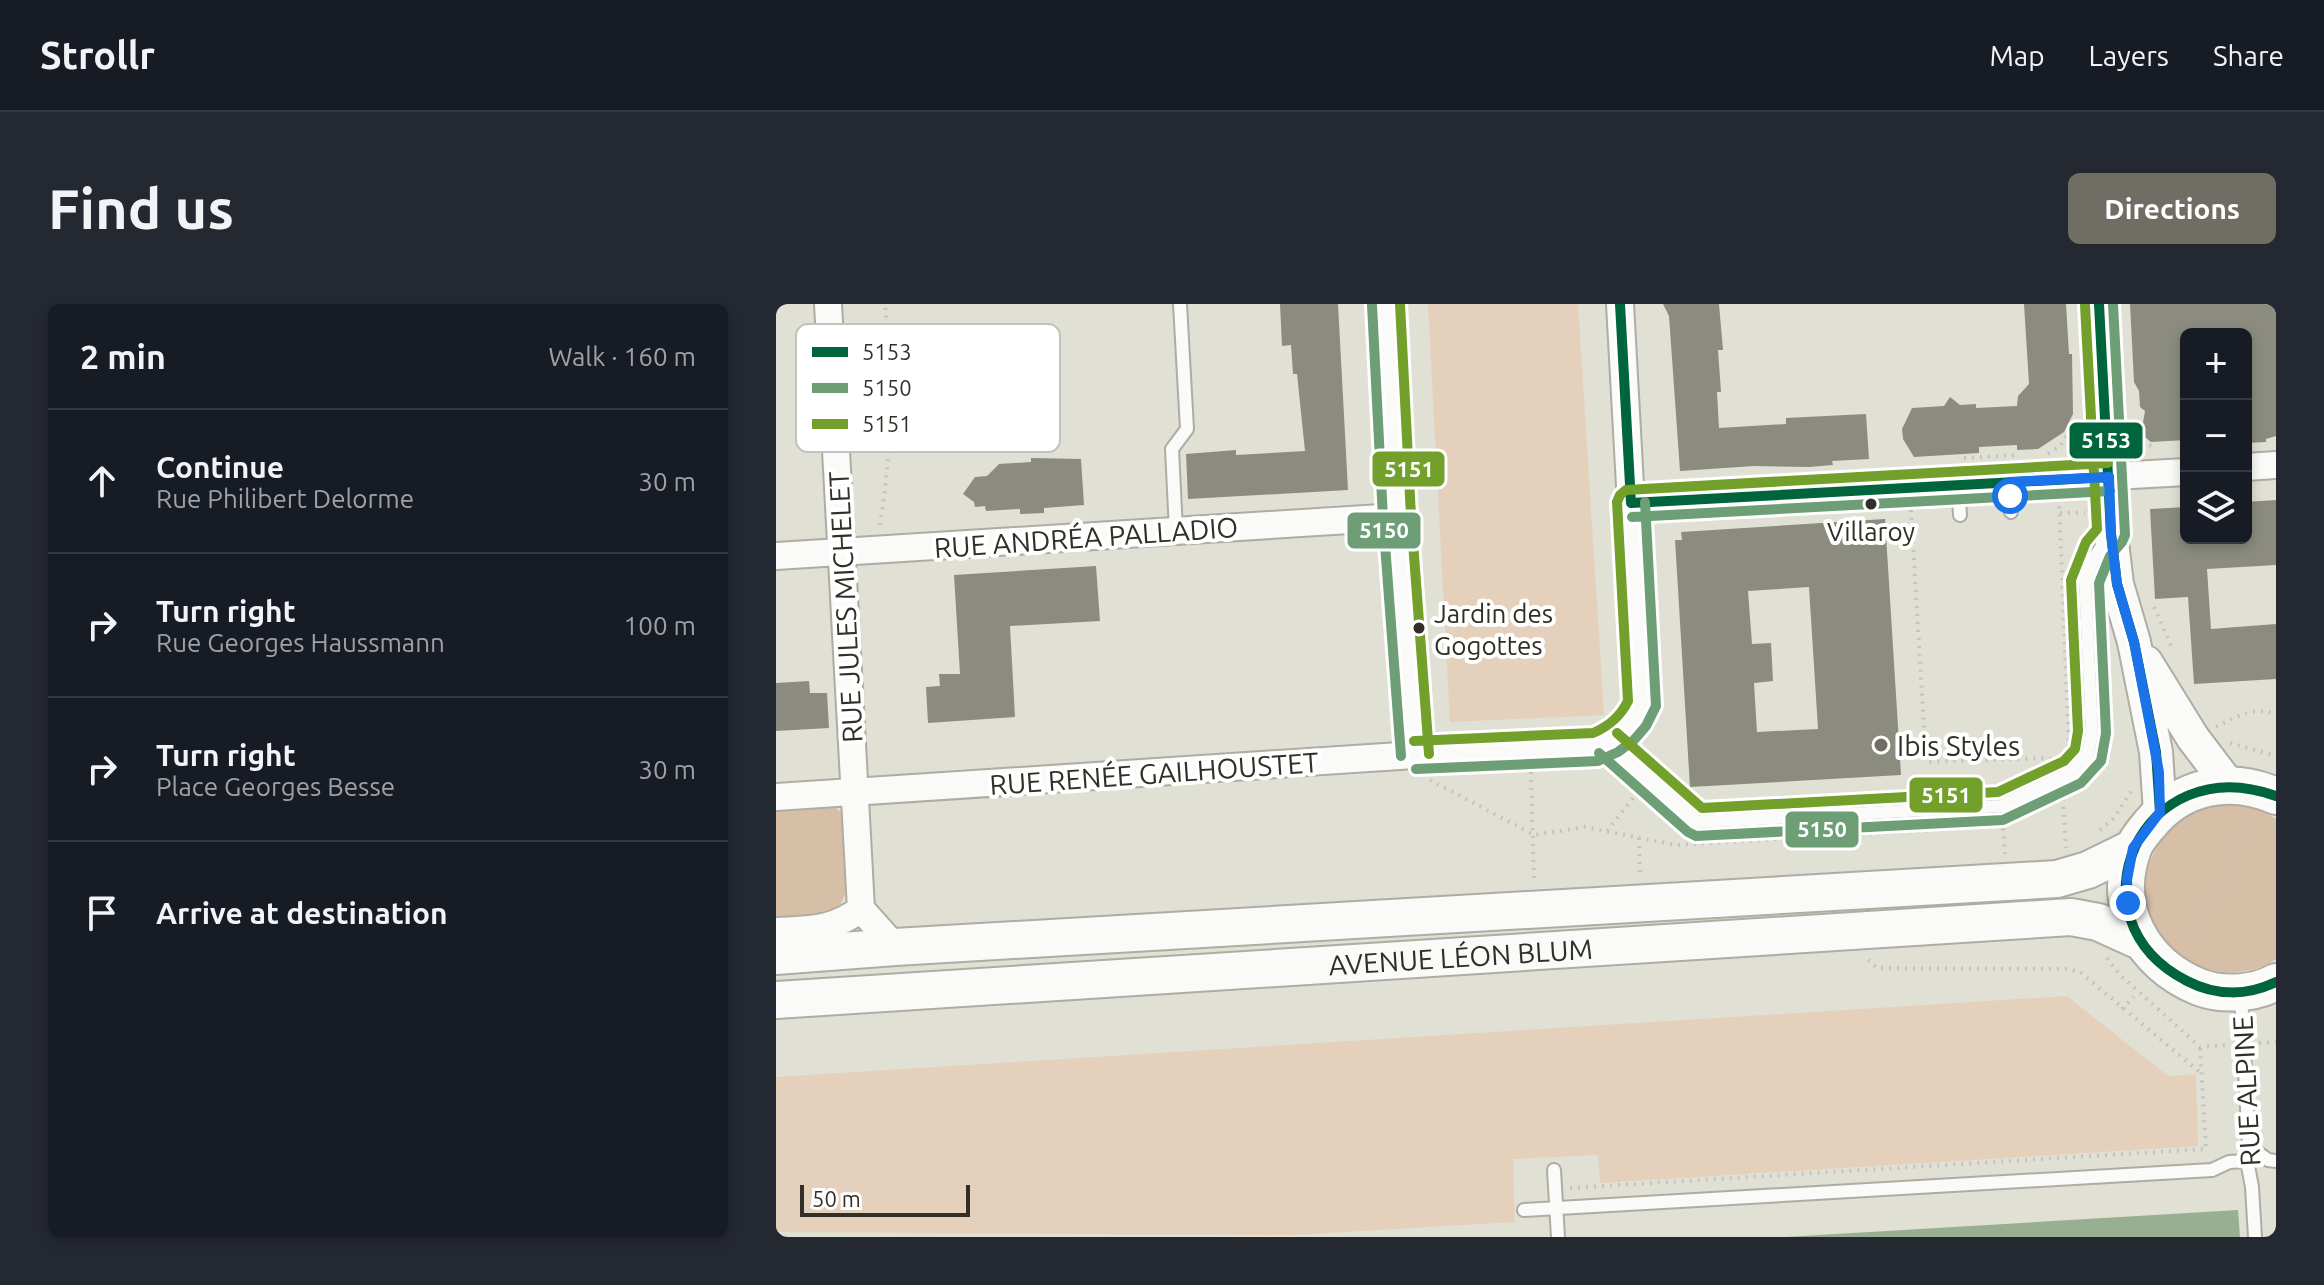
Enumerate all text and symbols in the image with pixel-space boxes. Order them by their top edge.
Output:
text: Strollr [40,34,155,76]
text: Map [1989,40,2045,71]
text: Layers [2089,40,2169,71]
text: Share [2213,40,2284,71]
button: Directions [2068,173,2276,244]
text: Find us [48,177,234,240]
legend [796,324,1060,452]
map controls [2180,328,2252,544]
button: + [2180,328,2252,400]
text: 2 min [80,337,166,375]
text: 5153 [862,339,912,364]
text: Walk · 160 m [548,342,696,371]
text: 5150 [862,375,912,400]
button: − [2180,400,2252,472]
text: 5151 [862,411,912,436]
line badge: 5153 [2068,421,2144,460]
text: 5153 [2081,427,2131,452]
text: Continue [156,450,284,484]
line badge: 5151 [1371,450,1446,488]
text: 5151 [1384,456,1434,481]
icon: ahead [80,459,124,503]
text: 30 m [638,467,696,496]
street label: RUE JULES MICHELET [822,470,868,744]
button: layers [2180,472,2252,544]
route start [1992,478,2028,514]
text: Rue Philibert Delorme [156,484,414,513]
marker: Villaroy [1863,496,1879,512]
street label: RUE ANDRÉA PALLADIO [933,510,1239,563]
line badge: 5150 [1346,511,1422,550]
text: 5150 [1359,517,1409,542]
place label: Villaroy [1827,517,1915,546]
text: Turn right [156,594,296,628]
place label: Jardin des Gogottes [1434,599,1553,660]
icon: right [80,603,124,647]
text: 100 m [624,611,696,640]
marker: Jardin des Gogottes [1411,620,1427,636]
text: Rue Georges Haussmann [156,628,445,657]
place label: Ibis Styles [1897,730,2020,761]
marker: Ibis Styles [1872,736,1890,754]
text: Turn right [156,738,296,772]
street label: RUE RENÉE GAILHOUSTET [988,745,1320,800]
icon: right [80,747,124,791]
text: 30 m [638,755,696,784]
text: Place Georges Besse [156,772,395,801]
line badge: 5151 [1908,776,1984,814]
text: 5151 [1921,782,1971,807]
line badge: 5150 [1784,810,1860,849]
text: 5150 [1797,816,1847,841]
route end [2110,885,2146,921]
icon: arrive [80,891,124,935]
text: Arrive at destination [156,896,448,930]
street label: AVENUE LÉON BLUM [1328,932,1594,980]
street label: RUE ALPINE [2227,1015,2265,1167]
scale bar [800,1181,970,1217]
text: 50 m [812,1186,861,1211]

